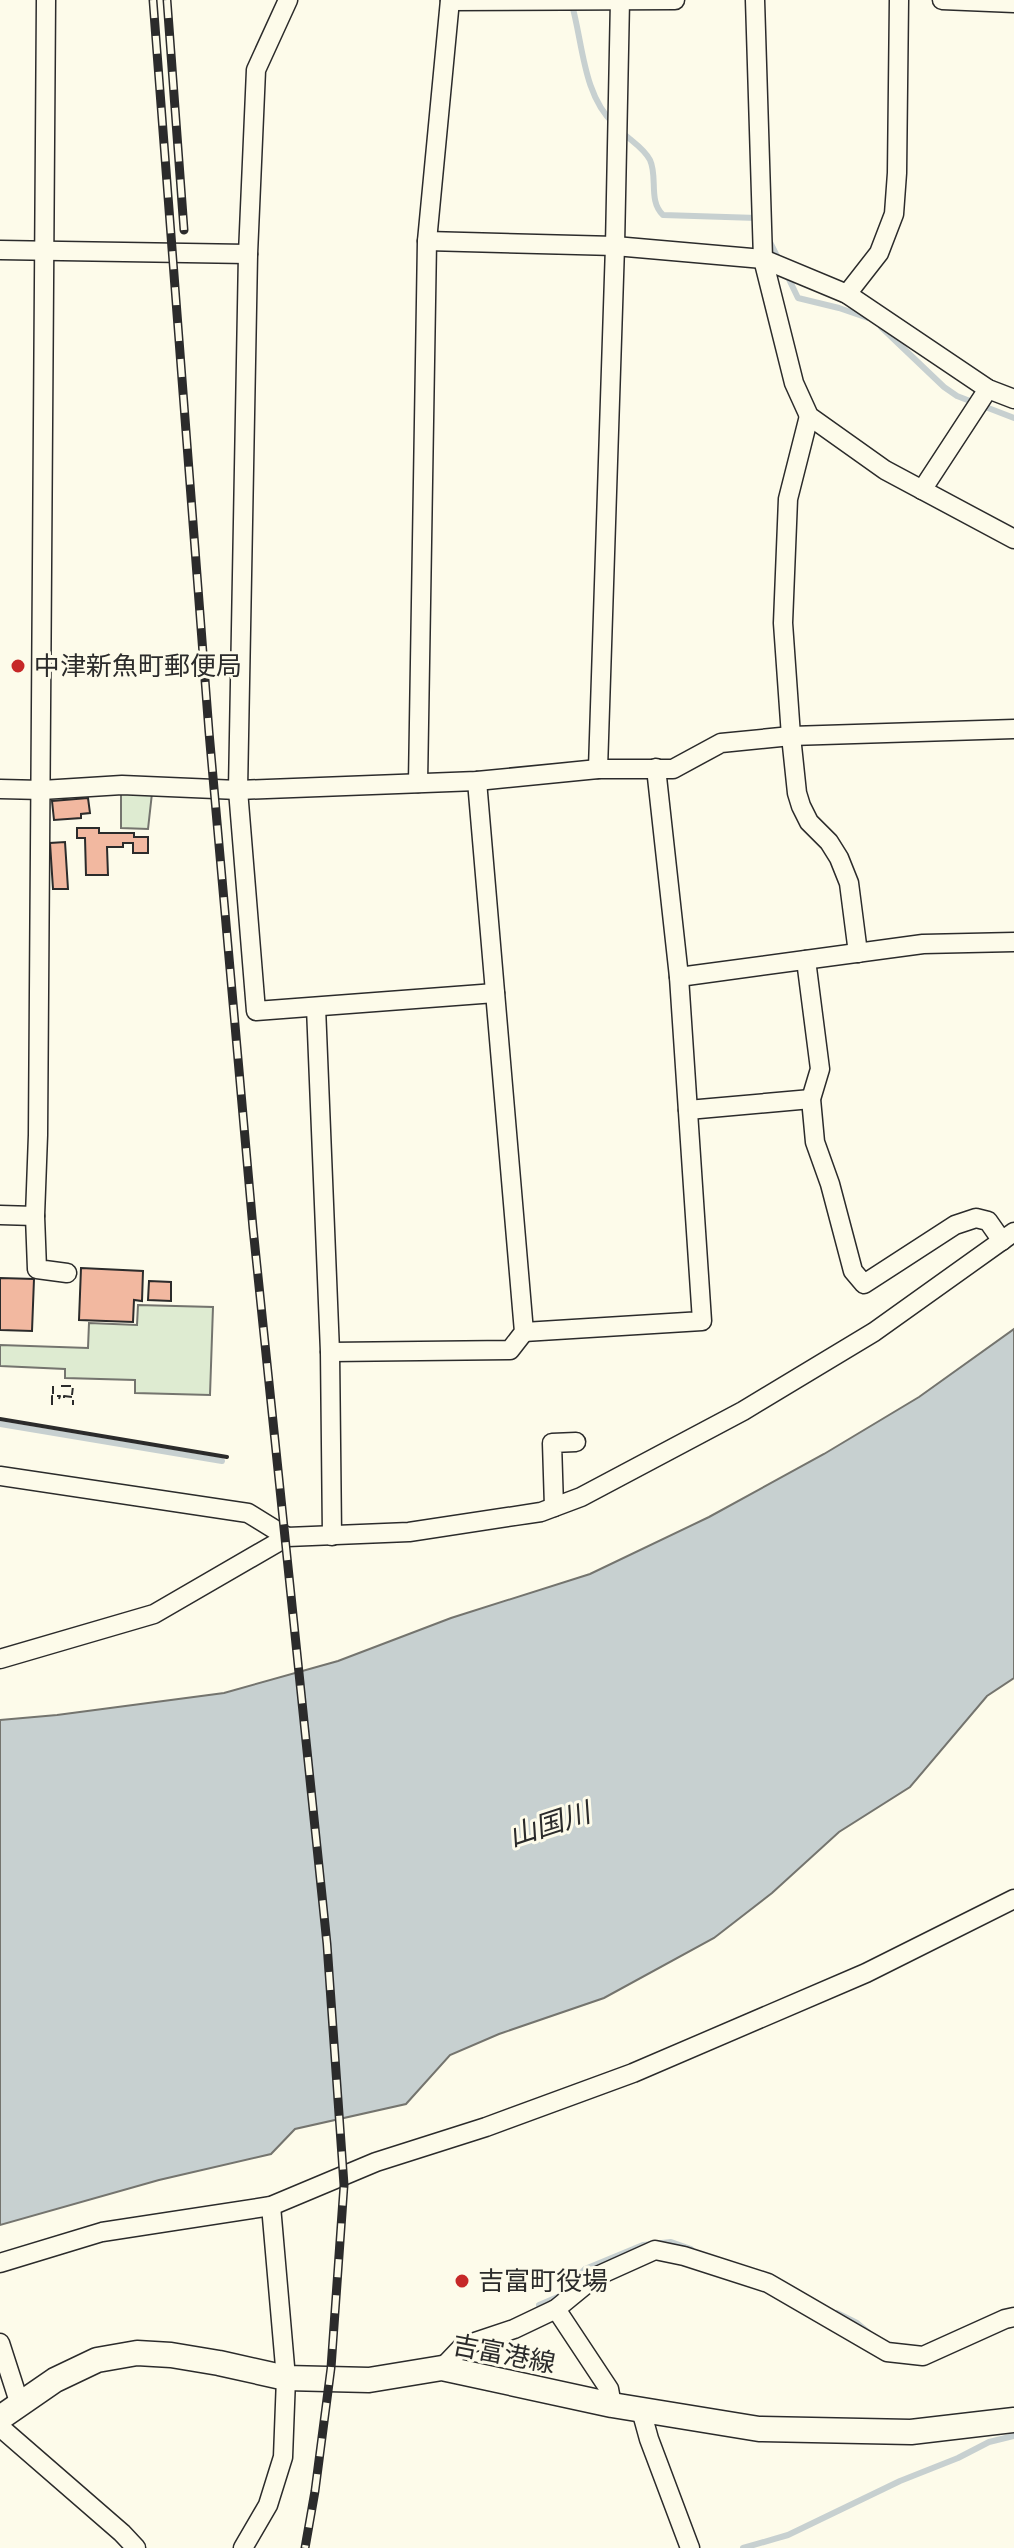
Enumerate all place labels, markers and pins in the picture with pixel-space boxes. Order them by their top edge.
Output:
place label: 中津新魚町郵便局 [34,649,242,683]
marker: 中津新魚町郵便局 [9,657,27,675]
place label: 吉富町役場 [478,2264,608,2298]
marker: 吉富町役場 [453,2272,471,2290]

